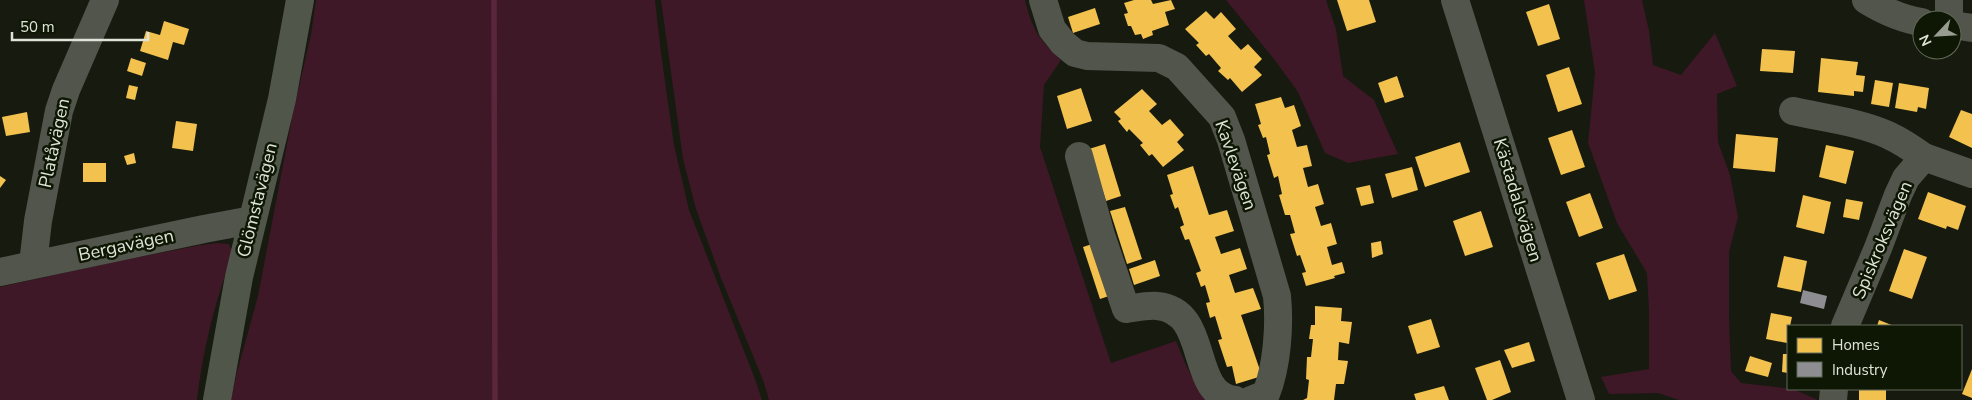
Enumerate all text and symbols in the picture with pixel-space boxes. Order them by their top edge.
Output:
scale bar [12,10,149,42]
north arrow [1912,10,1962,60]
text: 50 m [20,17,55,37]
text: N [1915,32,1936,49]
street label: Platåvägen [33,96,75,190]
street label: Kavlevägen [1209,117,1263,213]
street label: Kästadalsvägen [1488,135,1548,265]
street label: Glömstavägen [231,140,283,260]
street label: Spiskroksvägen [1846,177,1918,303]
street label: Bergavägen [76,223,176,267]
legend [1787,325,1962,390]
text: Homes [1832,335,1880,355]
text: Industry [1832,360,1888,380]

